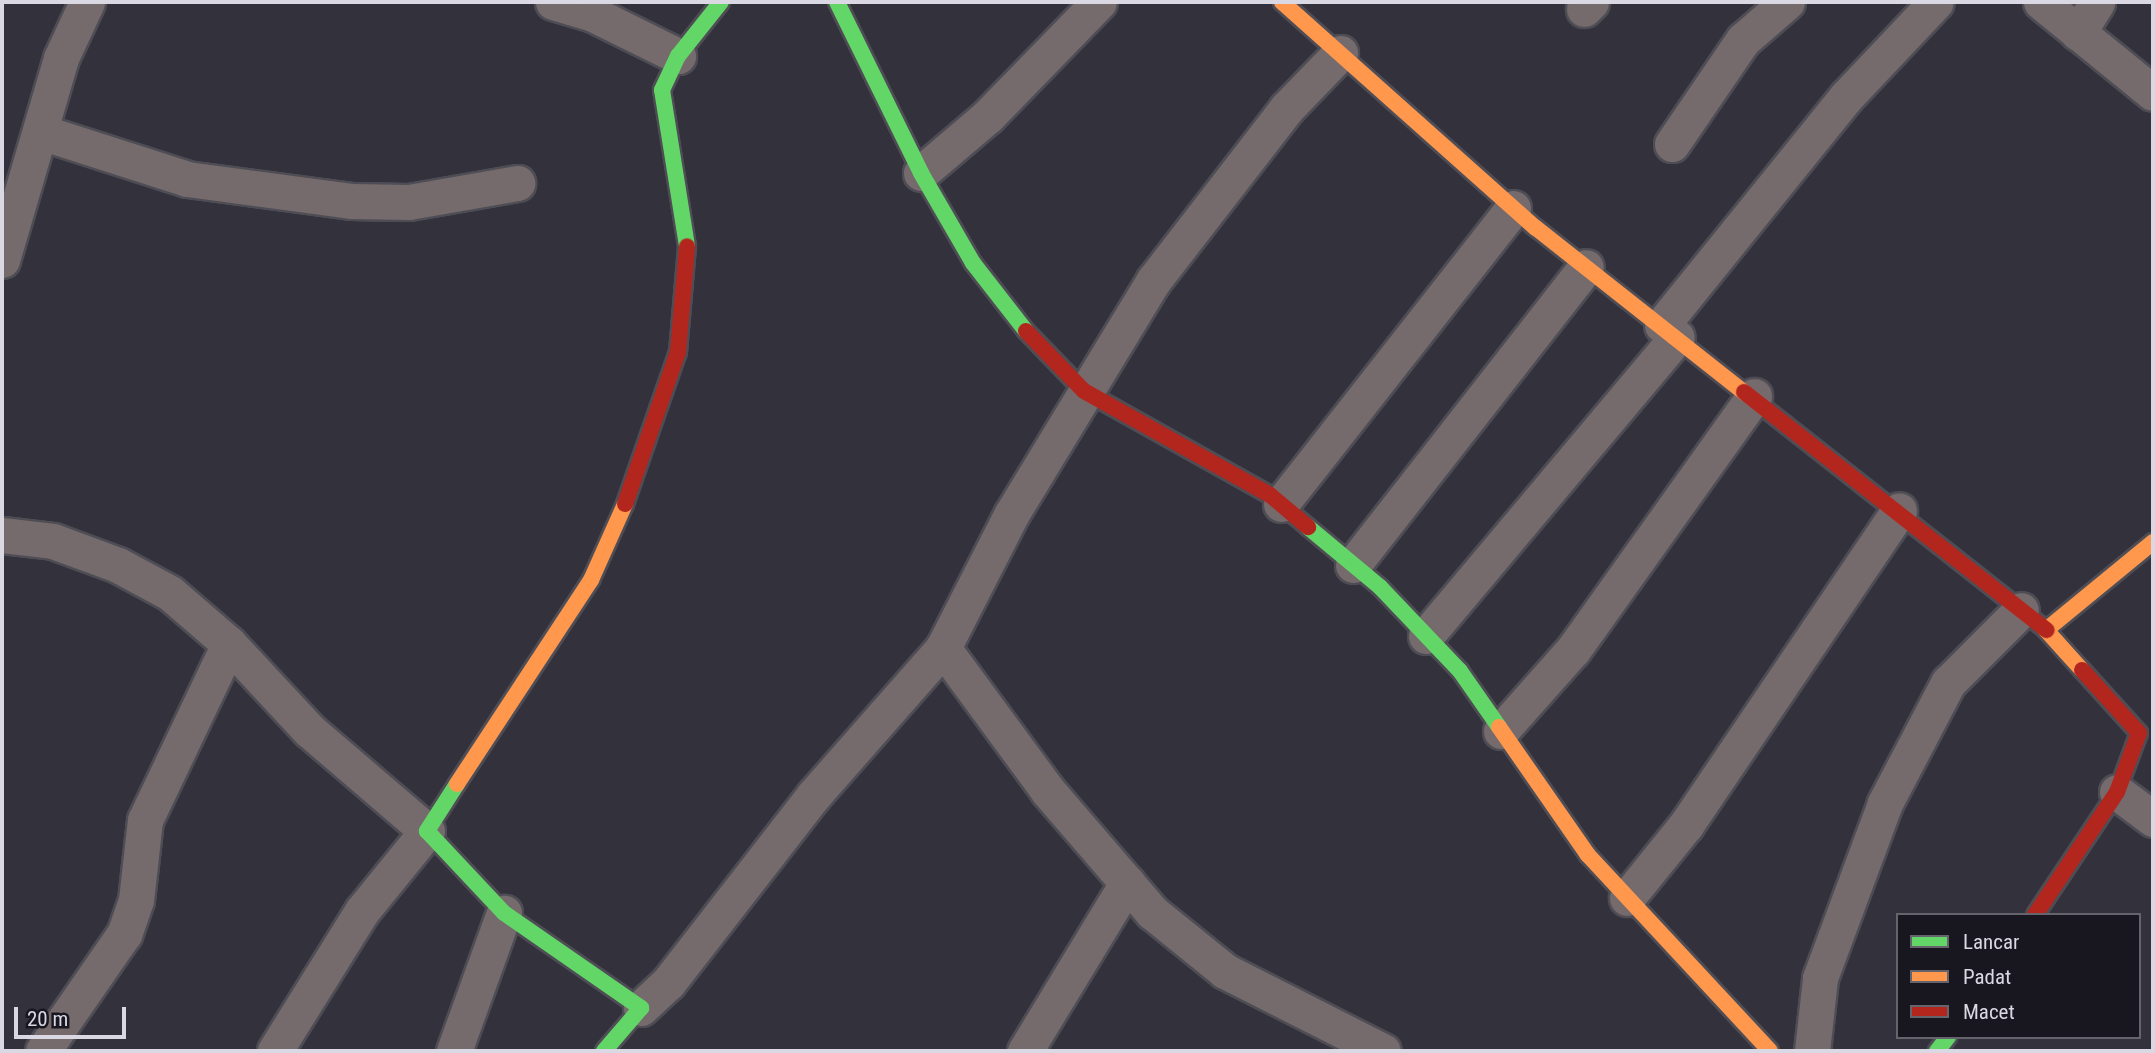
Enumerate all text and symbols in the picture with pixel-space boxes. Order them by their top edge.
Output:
legend [1896,913,2141,1039]
text: Lancar [1963,930,2019,954]
text: Padat [1963,965,2011,989]
scale bar [18,993,130,1038]
text: Macet [1963,1000,2015,1024]
text: 20 m [27,1007,68,1031]

